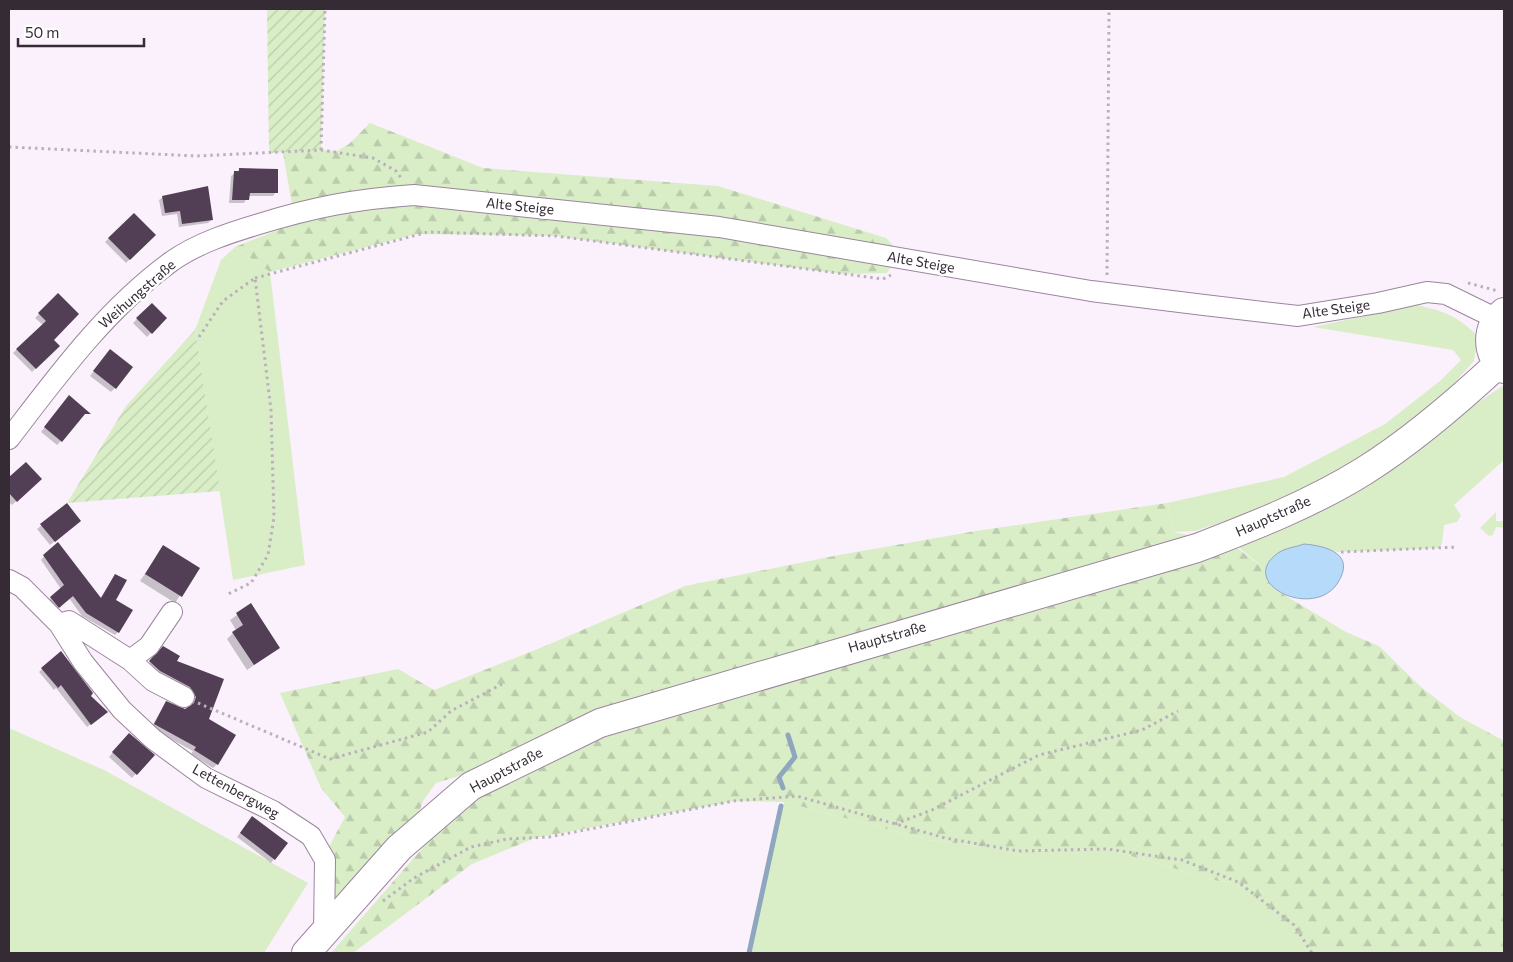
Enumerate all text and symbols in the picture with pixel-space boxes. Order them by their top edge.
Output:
scale bar [18,15,144,47]
text: 50 m [25,23,59,41]
street label: Alte Steige [485,193,555,218]
street label: Alte Steige [886,247,956,276]
street label: Weihungstraße [95,256,179,332]
street label: Alte Steige [1301,295,1371,322]
street label: Hauptstraße [1233,491,1313,540]
street label: Hauptstraße [846,617,928,656]
street label: Hauptstraße [466,743,545,796]
street label: Lettenbergweg [190,760,283,822]

